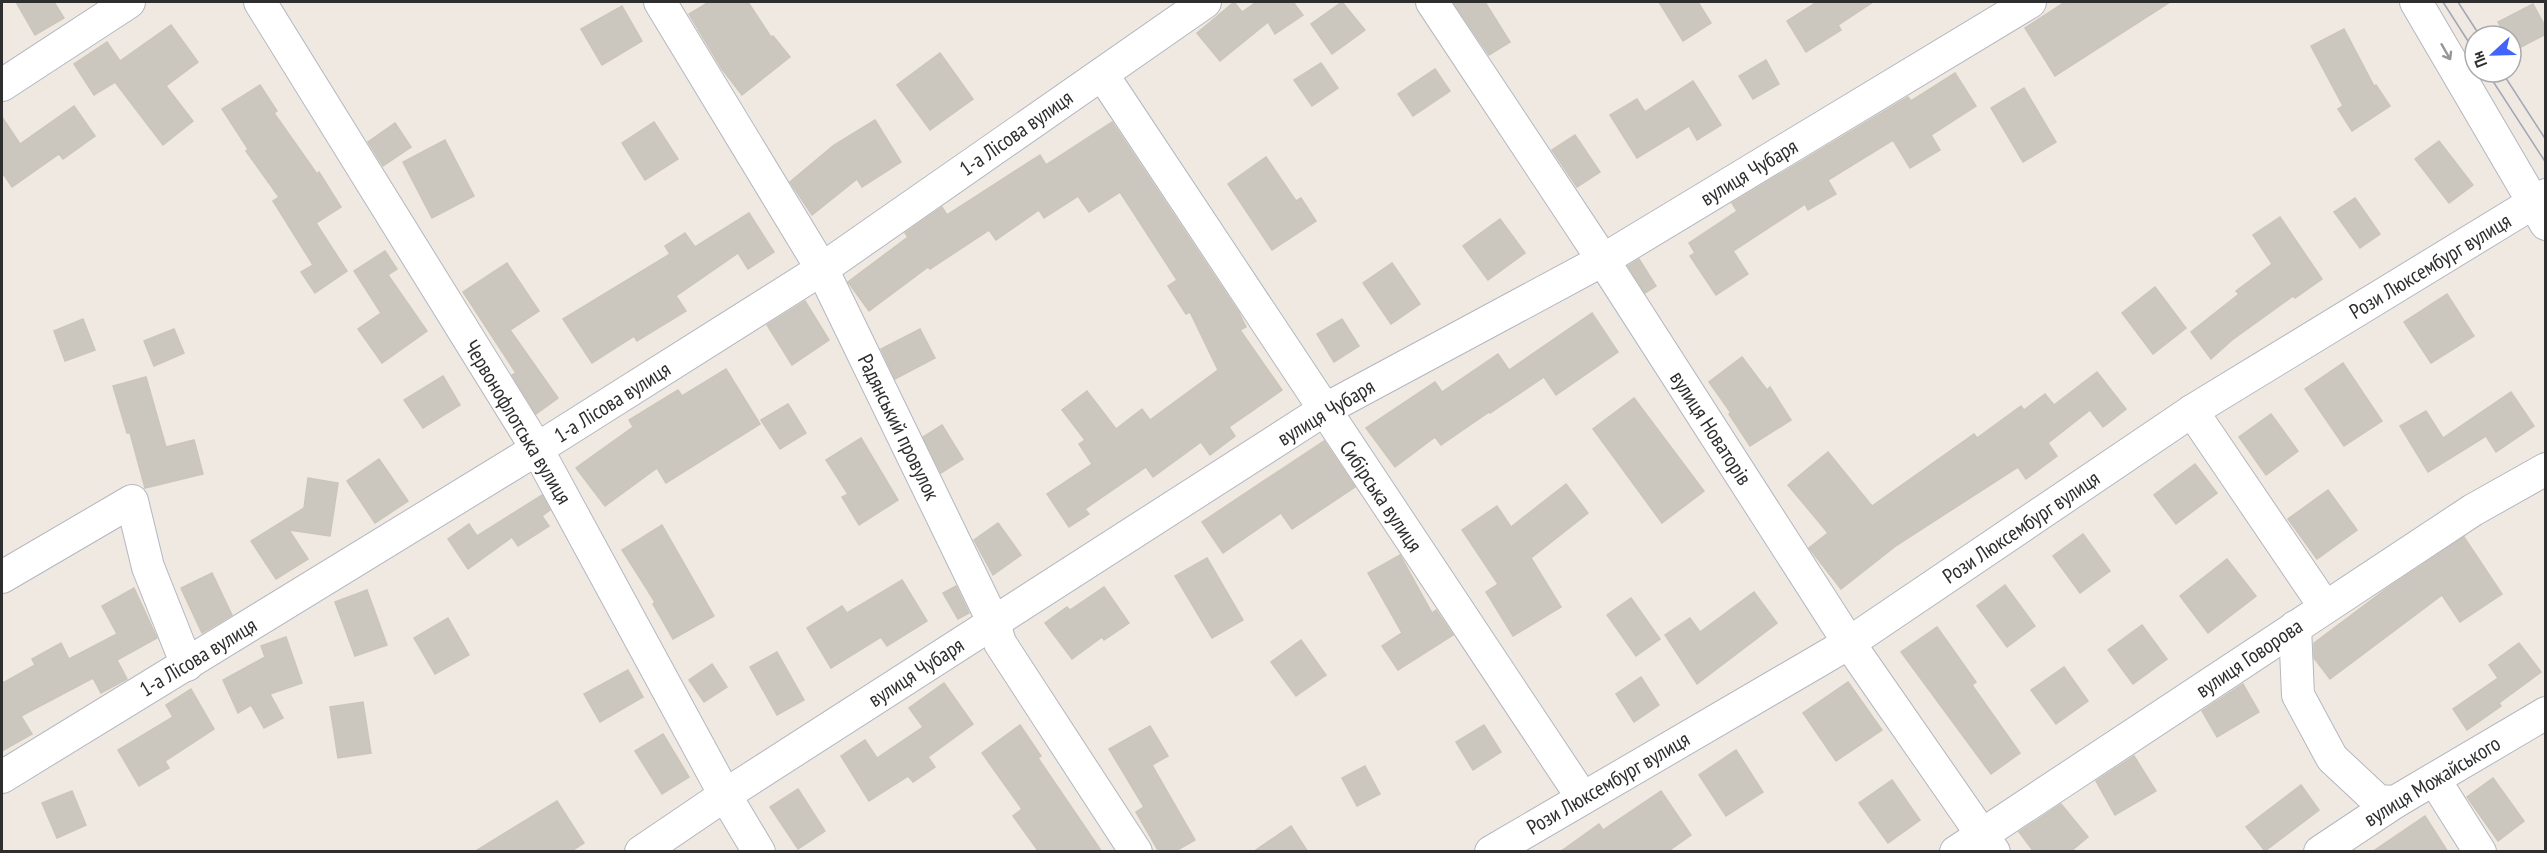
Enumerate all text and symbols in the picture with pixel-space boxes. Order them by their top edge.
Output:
north arrow [2463,24,2523,84]
one-way arrow [2440,43,2452,60]
text: Пн [2467,49,2491,71]
street label: 1-а Лісова вулиця [954,84,1078,182]
street label: вулиця Чубаря [1696,132,1802,212]
street label: Рози Люксембург вулиця [2344,207,2516,325]
street label: Червонофлотська вулиця [458,335,578,509]
street label: Радянський провулок [852,349,946,505]
street label: 1-а Лісова вулиця [549,356,675,448]
street label: вулиця Новаторів [1664,366,1758,490]
street label: вулиця Чубаря [1273,372,1379,452]
street label: Сибірська вулиця [1334,435,1428,557]
street label: Рози Люксембург вулиця [1937,464,2105,590]
street label: 1-а Лісова вулиця [134,611,262,703]
street label: вулиця Говорова [2190,612,2308,704]
street label: вулиця Чубаря [863,631,969,713]
street label: Рози Люксембург вулиця [1522,725,1694,841]
street label: вулиця Можайського [2359,730,2505,832]

